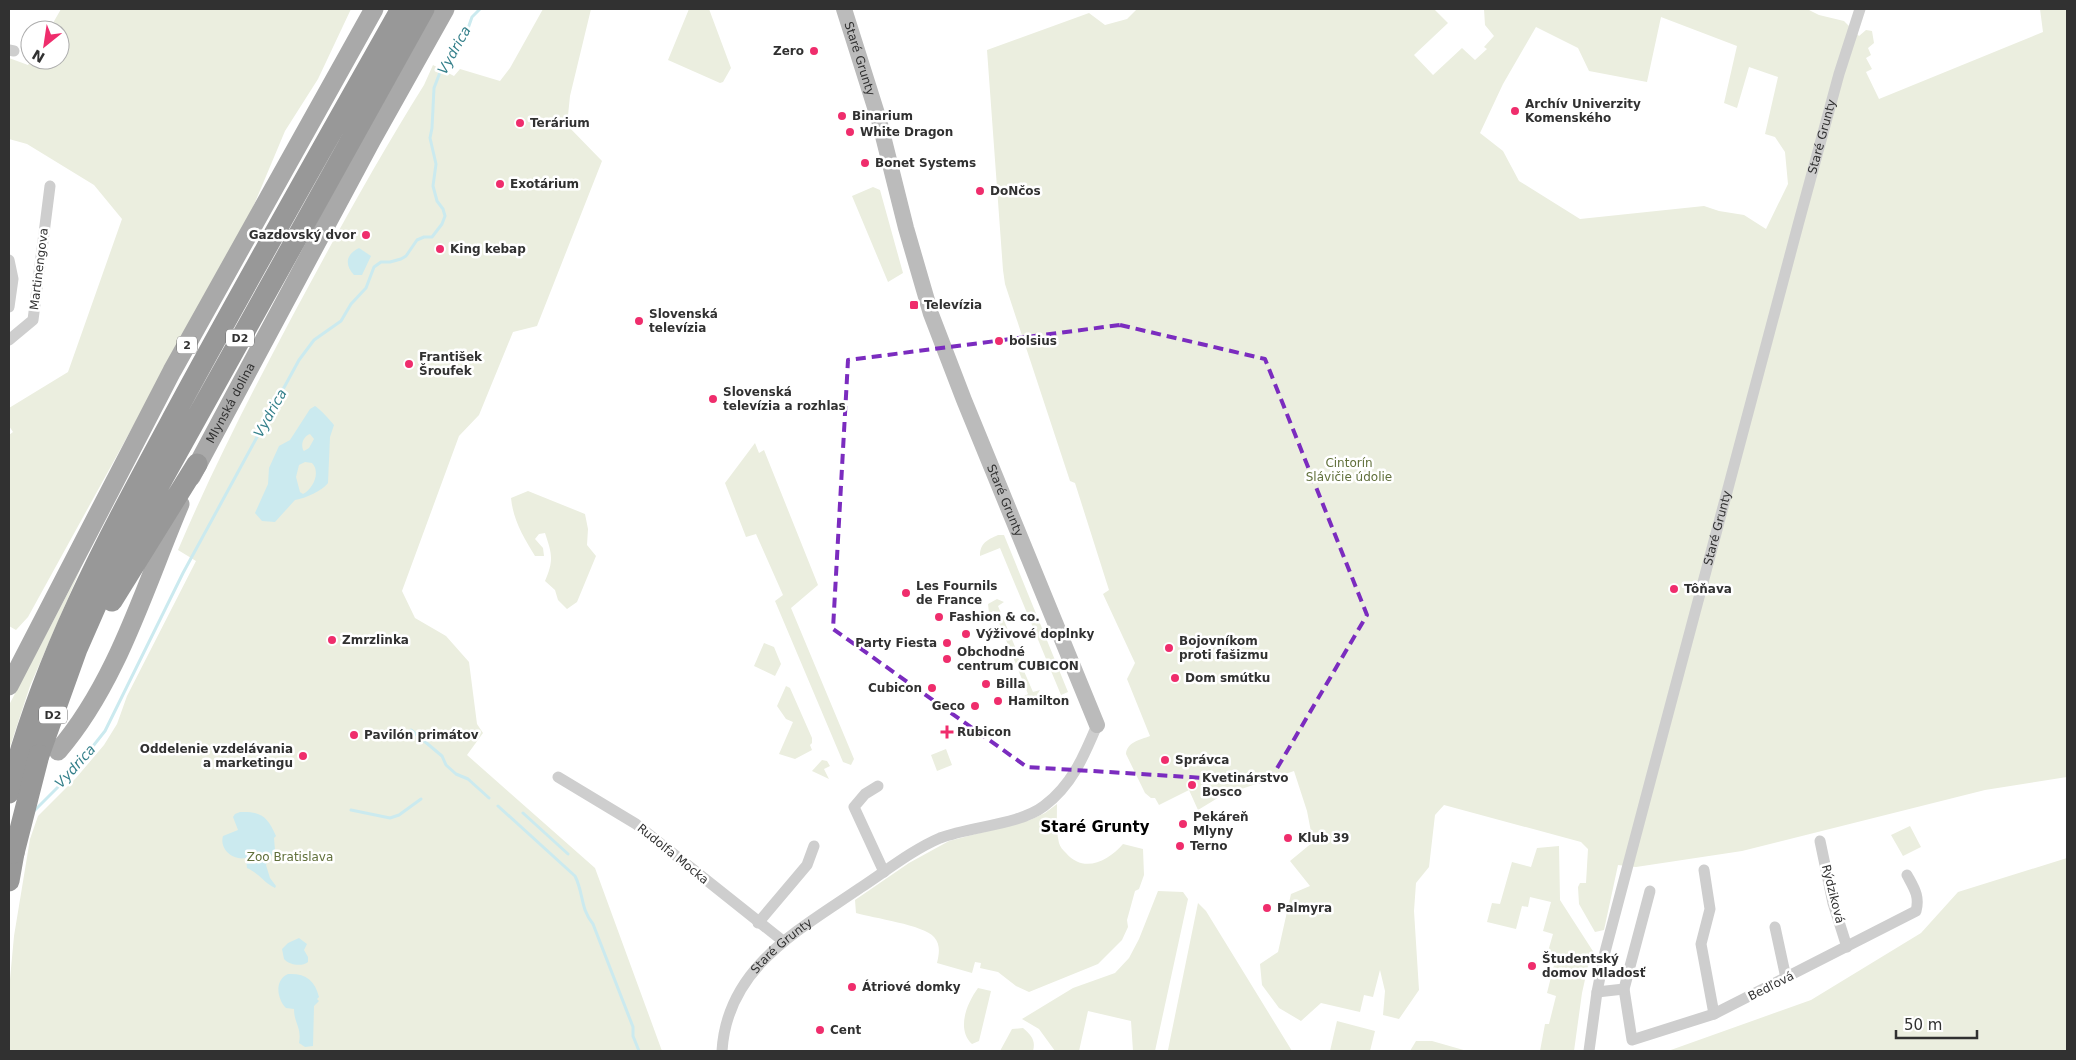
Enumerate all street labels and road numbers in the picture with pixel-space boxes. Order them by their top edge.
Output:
street label: Staré Grunty [841,20,878,97]
street label: Staré Grunty [1805,98,1839,176]
street label: Martinengova [27,227,51,311]
road number: D2 [226,329,254,346]
road number: 2 [177,336,197,354]
street label: Mlynská dolina [203,360,258,446]
street label: Staré Grunty [984,462,1026,539]
street label: Staré Grunty [1701,489,1734,567]
road number: D2 [39,706,67,724]
street label: Rudolfa Mocka [635,821,711,887]
street label: Rýdziková [1819,863,1847,925]
street label: Staré Grunty [748,916,815,976]
street label: Bedľová [1746,969,1796,1003]

